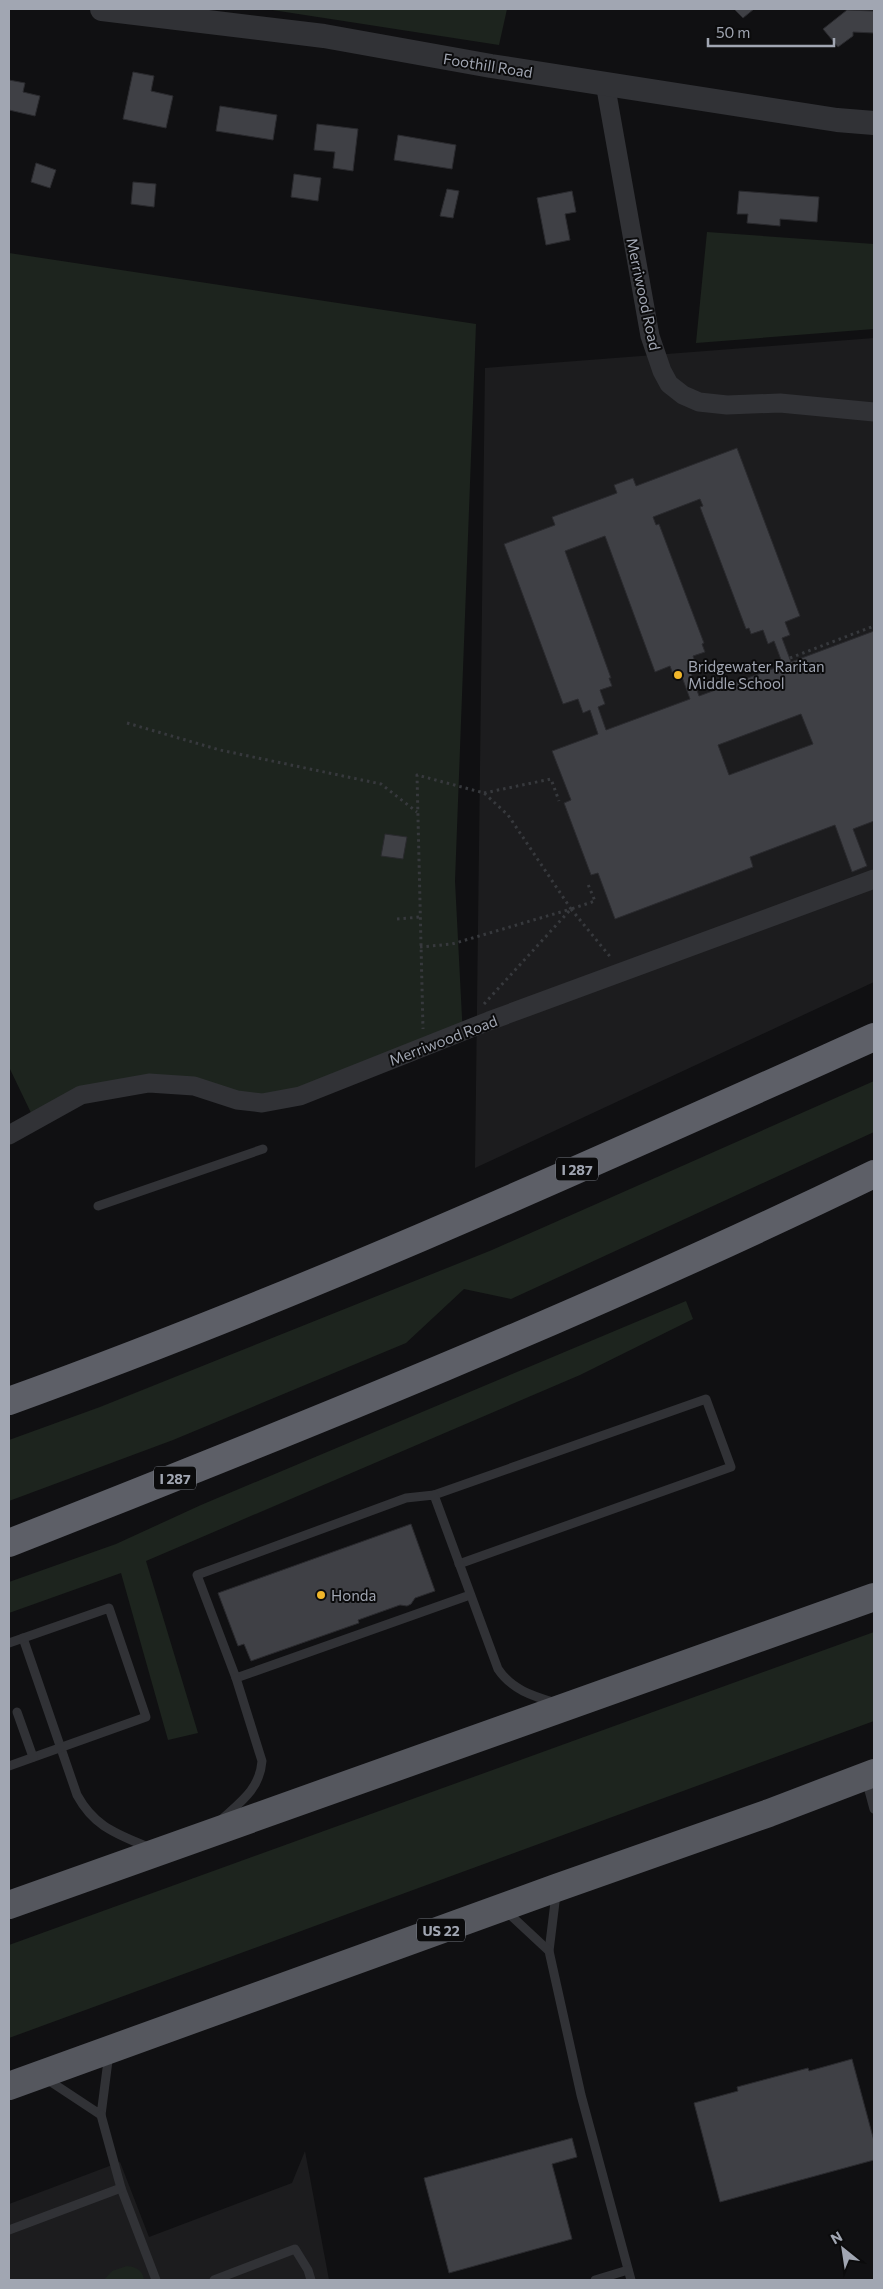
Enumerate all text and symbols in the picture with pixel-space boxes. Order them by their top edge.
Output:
scale bar [708,15,834,47]
text: 50 m [716,23,750,41]
street label: Foothill Road [442,49,534,81]
street label: Merriwood Road [623,236,665,352]
place label: Bridgewater Raritan Middle School [688,657,825,692]
marker: Bridgewater Raritan Middle School [672,669,684,681]
street label: Merriwood Road [386,1011,500,1069]
road number: I 287 [556,1158,598,1180]
road number: I 287 [154,1466,196,1490]
place label: Honda [331,1586,376,1604]
marker: Honda [315,1589,327,1601]
road number: US 22 [417,1918,465,1942]
north arrow [818,2224,868,2274]
text: N [827,2227,845,2247]

